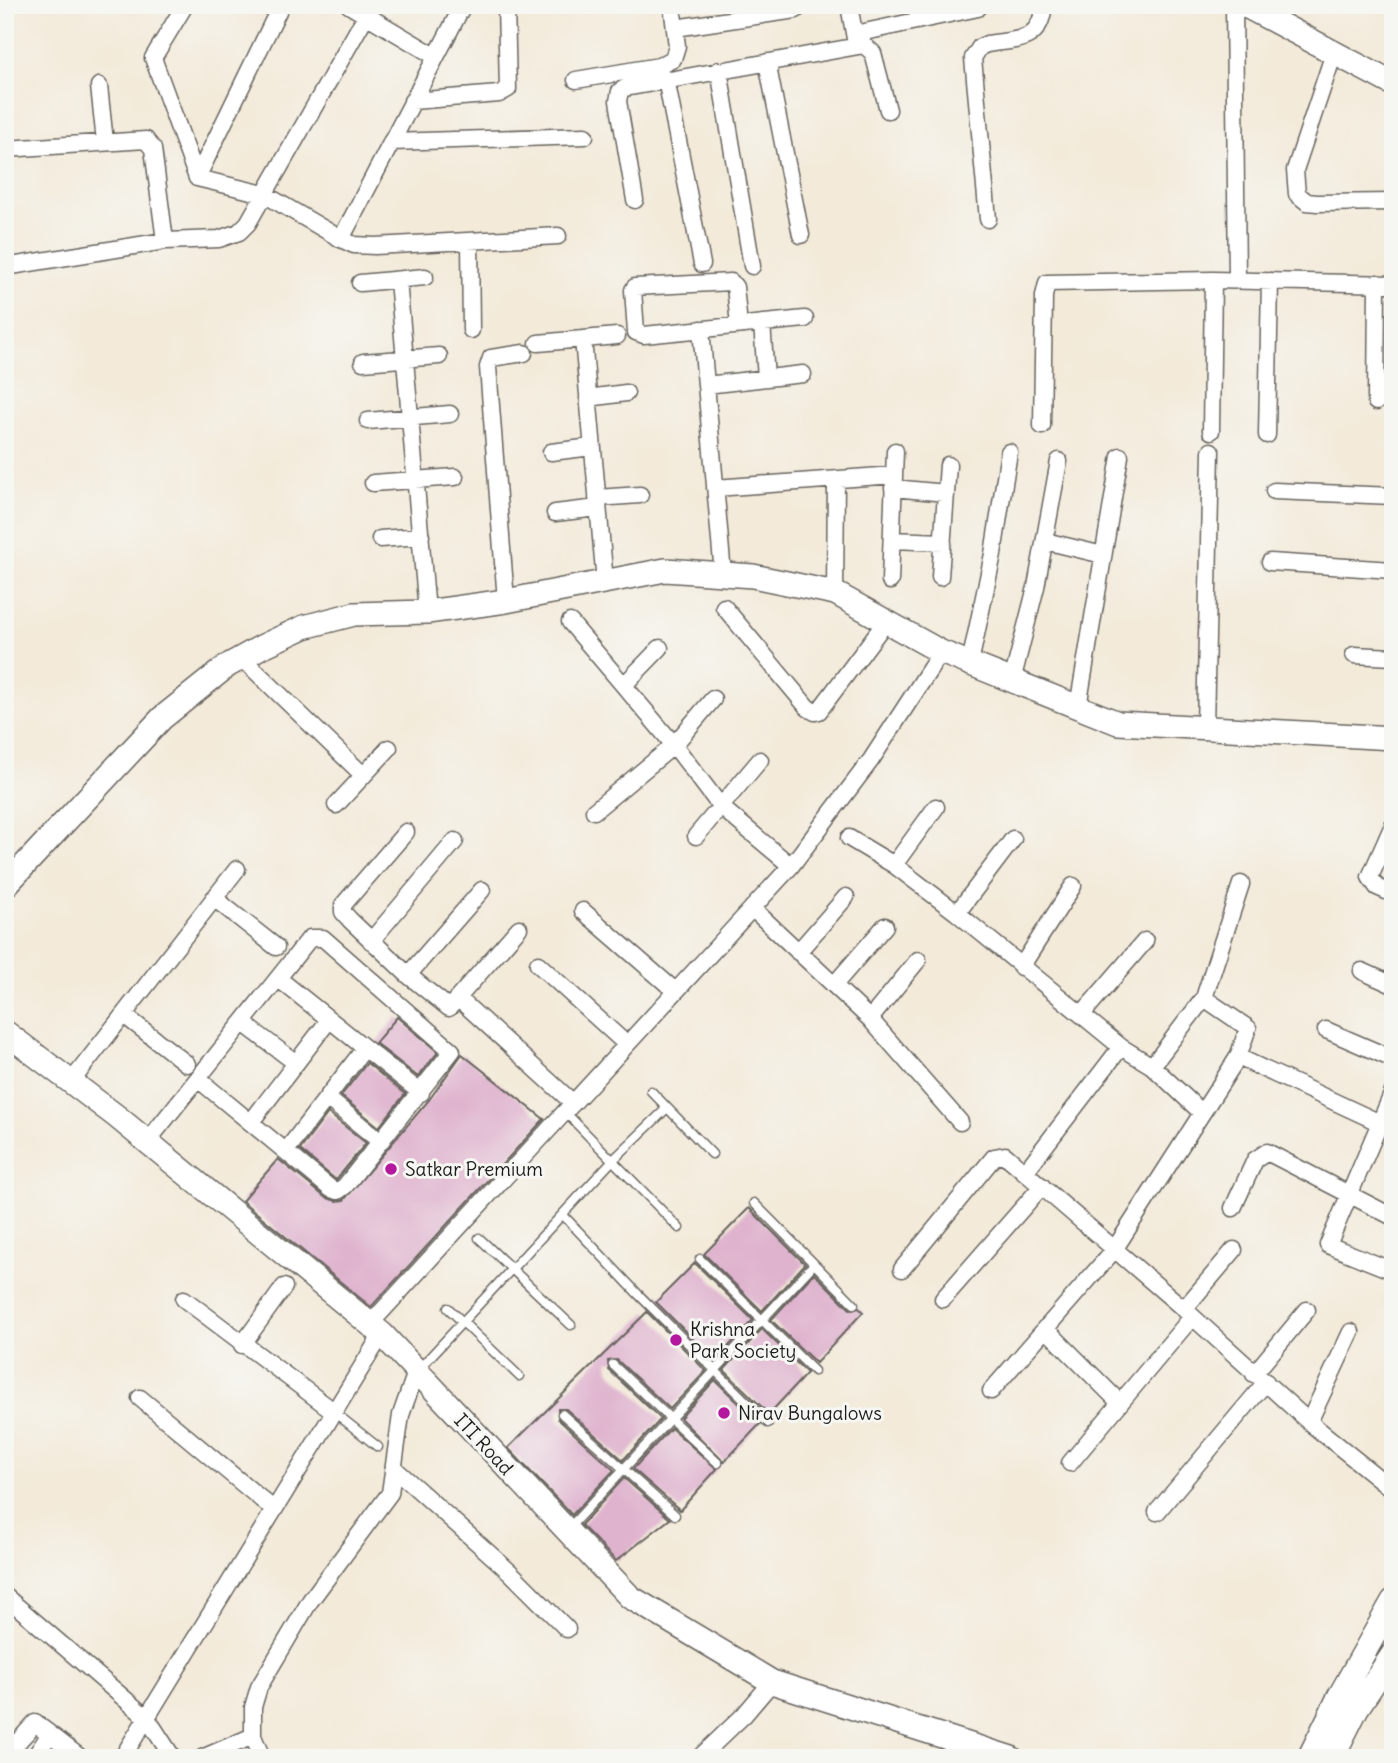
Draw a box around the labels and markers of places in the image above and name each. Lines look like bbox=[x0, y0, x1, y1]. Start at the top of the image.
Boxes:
place label: Satkar Premium bbox=[405, 1157, 543, 1181]
marker: Satkar Premium bbox=[383, 1161, 399, 1177]
place label: Krishna Park Society bbox=[690, 1317, 796, 1363]
marker: Krishna Park Society bbox=[668, 1332, 684, 1348]
place label: Nirav Bungalows bbox=[738, 1401, 882, 1425]
marker: Nirav Bungalows bbox=[716, 1405, 732, 1421]

